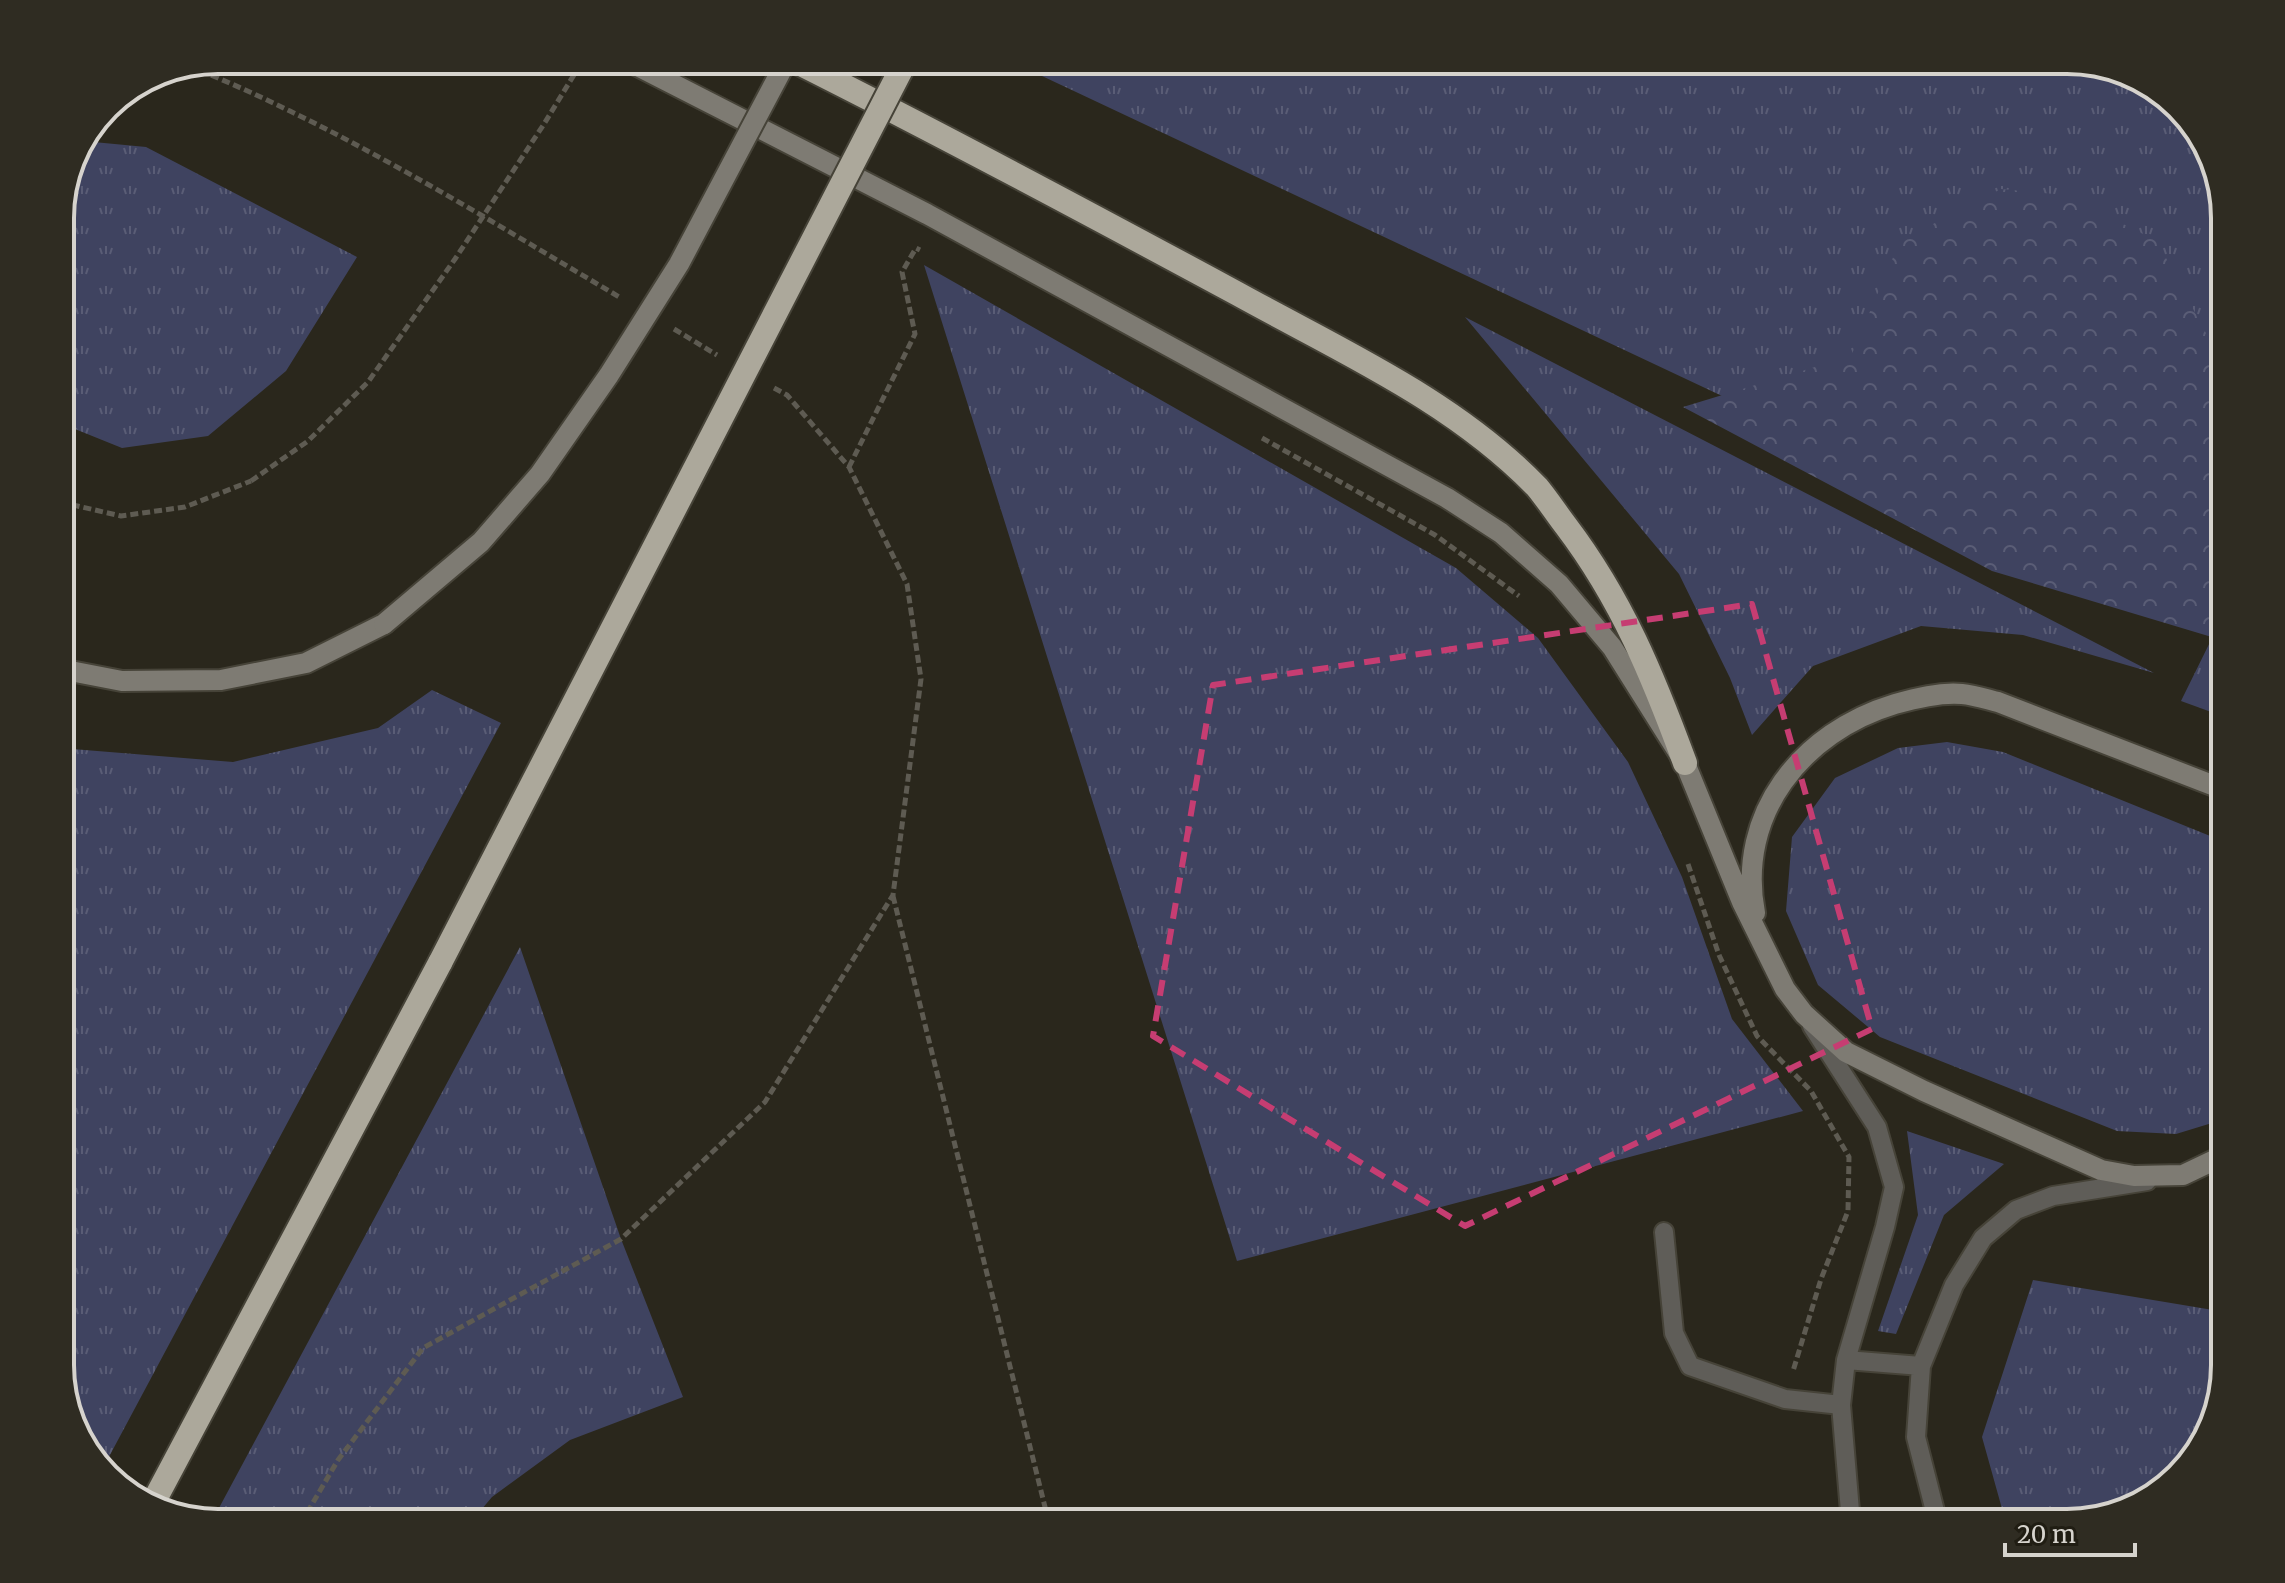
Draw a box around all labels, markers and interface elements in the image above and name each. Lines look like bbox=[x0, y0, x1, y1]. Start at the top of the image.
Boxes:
scale bar bbox=[2005, 1507, 2135, 1557]
text: 20 m bbox=[2017, 1519, 2076, 1550]

